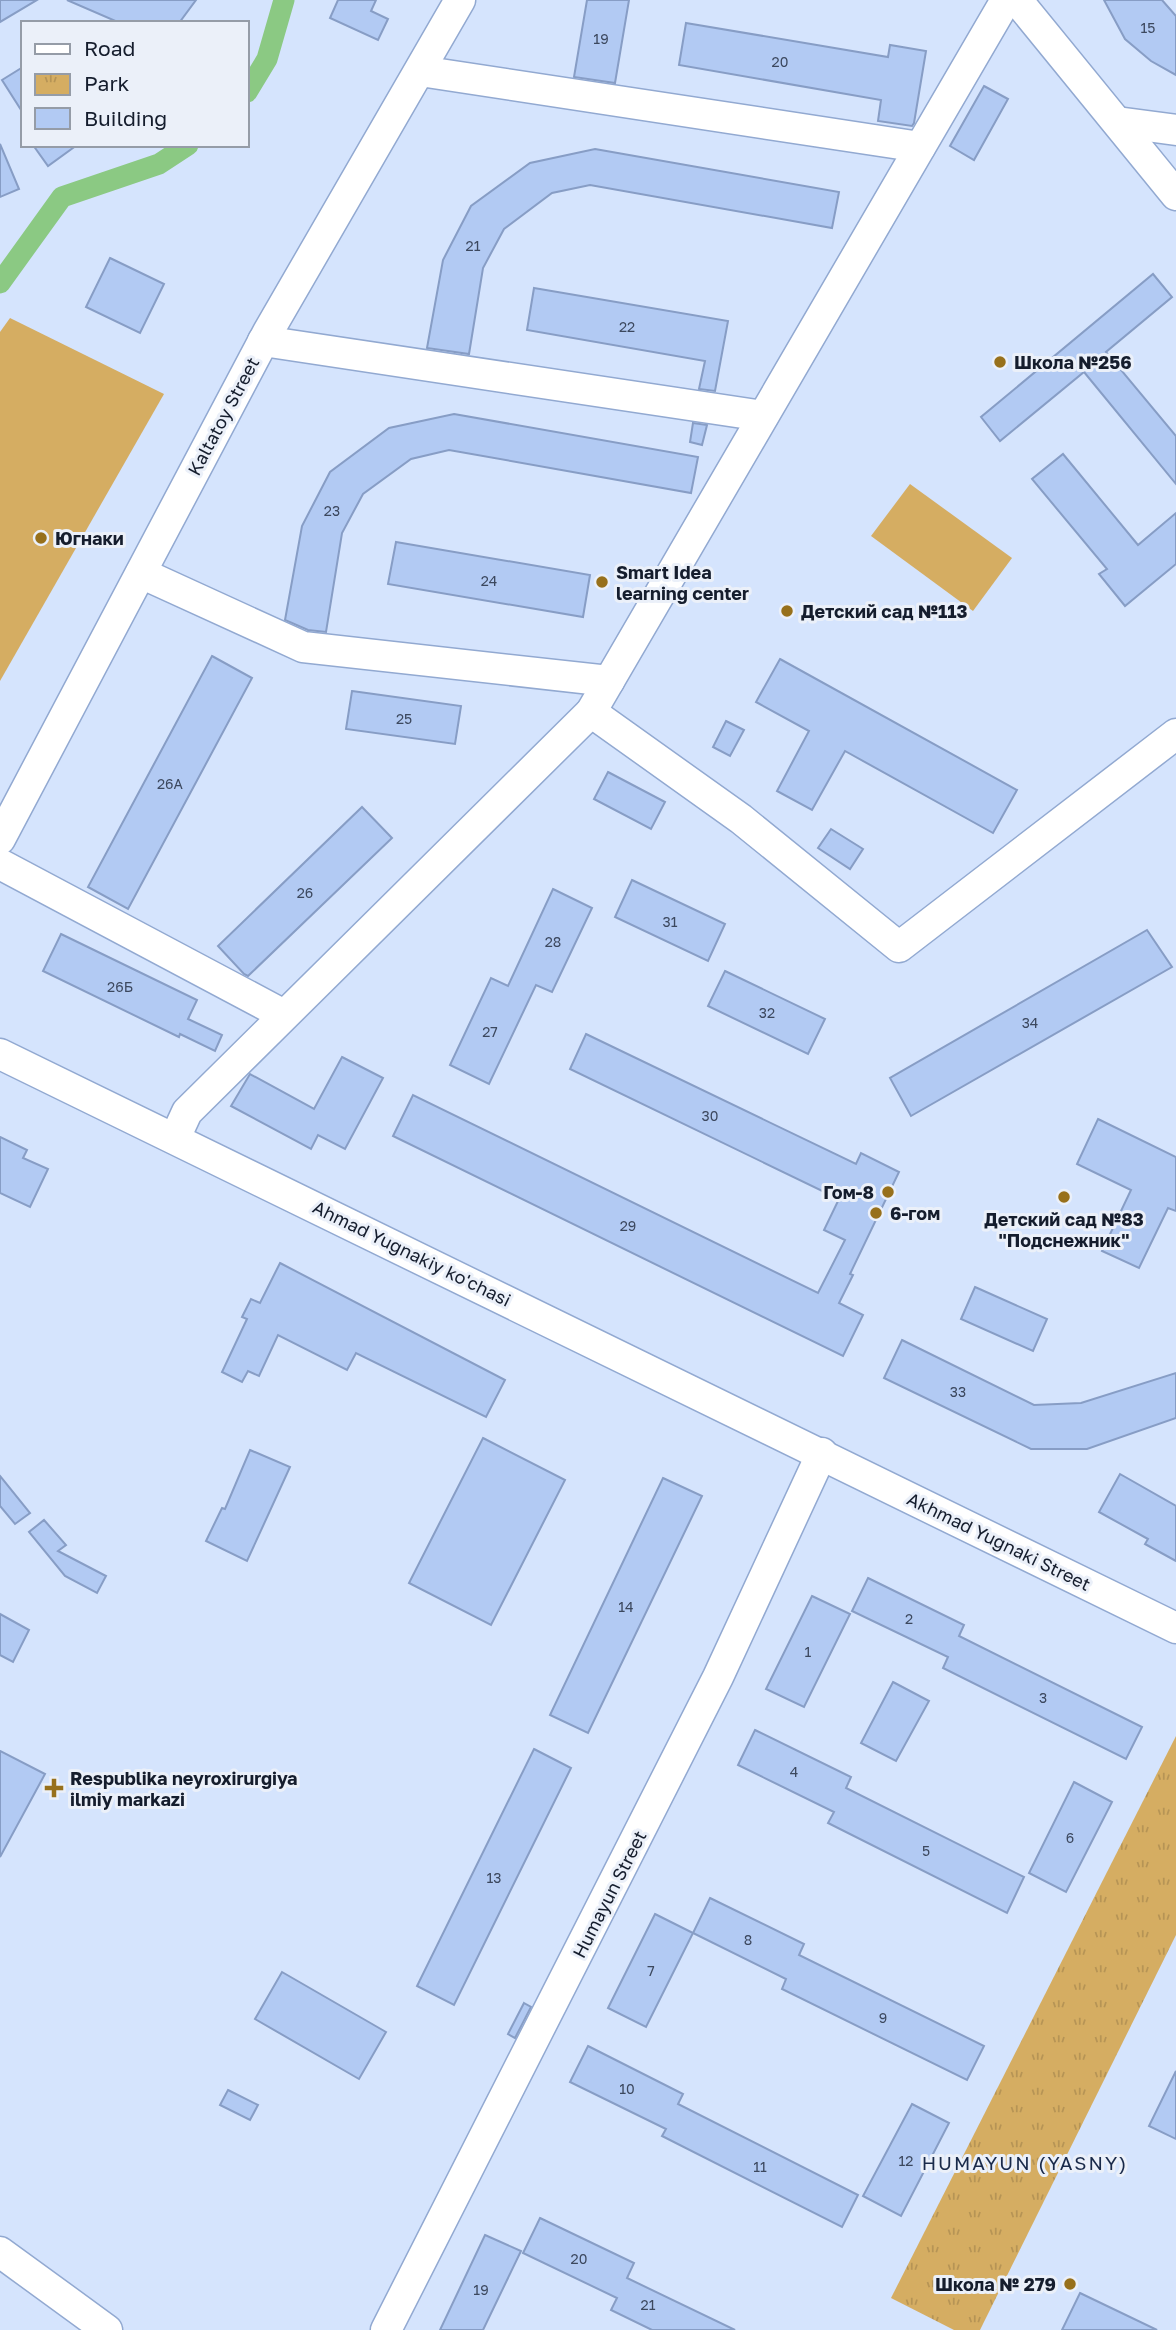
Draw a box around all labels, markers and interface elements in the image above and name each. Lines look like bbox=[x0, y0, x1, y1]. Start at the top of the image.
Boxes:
house number: 15 bbox=[1141, 19, 1155, 36]
legend bbox=[21, 21, 248, 147]
house number: 19 bbox=[593, 30, 609, 47]
text: Road bbox=[84, 35, 135, 61]
house number: 20 bbox=[772, 53, 788, 70]
text: Park bbox=[84, 70, 130, 96]
text: Building bbox=[84, 105, 167, 131]
house number: 21 bbox=[466, 237, 481, 254]
house number: 22 bbox=[619, 318, 635, 335]
place label: Школа №256 bbox=[1014, 351, 1132, 373]
street label: Kaltatoy Street bbox=[183, 353, 263, 479]
marker: Школа №256 bbox=[992, 354, 1008, 370]
house number: 23 bbox=[324, 502, 340, 519]
place label: Югнаки bbox=[55, 527, 124, 549]
marker: Югнаки bbox=[33, 530, 49, 546]
place label: Smart Idea learning center bbox=[616, 561, 749, 604]
house number: 24 bbox=[481, 572, 497, 589]
marker: Smart Idea learning center bbox=[594, 574, 610, 590]
place label: Детский сад №113 bbox=[801, 600, 967, 622]
marker: Детский сад №113 bbox=[779, 603, 795, 619]
house number: 25 bbox=[396, 710, 412, 727]
house number: 26A bbox=[157, 775, 184, 792]
house number: 26 bbox=[297, 884, 313, 901]
house number: 31 bbox=[663, 913, 678, 930]
house number: 28 bbox=[545, 933, 561, 950]
house number: 26Б bbox=[107, 978, 133, 995]
house number: 32 bbox=[759, 1004, 775, 1021]
house number: 34 bbox=[1022, 1014, 1038, 1031]
house number: 27 bbox=[482, 1023, 498, 1040]
house number: 30 bbox=[702, 1107, 718, 1124]
place label: Гом-8 bbox=[823, 1181, 874, 1203]
marker: Гом-8 bbox=[880, 1184, 896, 1200]
marker: Детский сад №83 "Подснежник" bbox=[1056, 1189, 1072, 1205]
street label: Ahmad Yugnakiy ko'chasi bbox=[309, 1195, 515, 1311]
place label: 6-гом bbox=[890, 1202, 940, 1224]
marker: 6-гом bbox=[868, 1205, 884, 1221]
place label: Детский сад №83 "Подснежник" bbox=[984, 1208, 1144, 1251]
house number: 29 bbox=[620, 1217, 636, 1234]
house number: 33 bbox=[950, 1383, 966, 1400]
street label: Akhmad Yugnaki Street bbox=[904, 1487, 1094, 1595]
house number: 14 bbox=[618, 1598, 634, 1615]
house number: 2 bbox=[905, 1610, 913, 1627]
house number: 1 bbox=[805, 1643, 812, 1660]
house number: 3 bbox=[1039, 1689, 1047, 1706]
house number: 4 bbox=[790, 1763, 798, 1780]
place label: Respublika neyroxirurgiya ilmiy markazi bbox=[70, 1767, 298, 1810]
marker: Respublika neyroxirurgiya ilmiy markazi bbox=[44, 1778, 64, 1798]
street label: Humayun Street bbox=[567, 1827, 651, 1961]
house number: 6 bbox=[1066, 1829, 1074, 1846]
house number: 5 bbox=[922, 1842, 930, 1859]
house number: 13 bbox=[487, 1869, 501, 1886]
house number: 8 bbox=[744, 1931, 752, 1948]
house number: 7 bbox=[647, 1962, 655, 1979]
house number: 9 bbox=[879, 2009, 887, 2026]
house number: 10 bbox=[619, 2080, 635, 2097]
district label: HUMAYUN (YASNY) bbox=[922, 2151, 1128, 2174]
house number: 12 bbox=[899, 2152, 913, 2169]
house number: 11 bbox=[753, 2158, 767, 2175]
house number: 20 bbox=[571, 2250, 587, 2267]
place label: Школа № 279 bbox=[935, 2273, 1056, 2295]
marker: Школа № 279 bbox=[1062, 2276, 1078, 2292]
house number: 19 bbox=[473, 2281, 489, 2298]
house number: 21 bbox=[641, 2296, 656, 2313]

